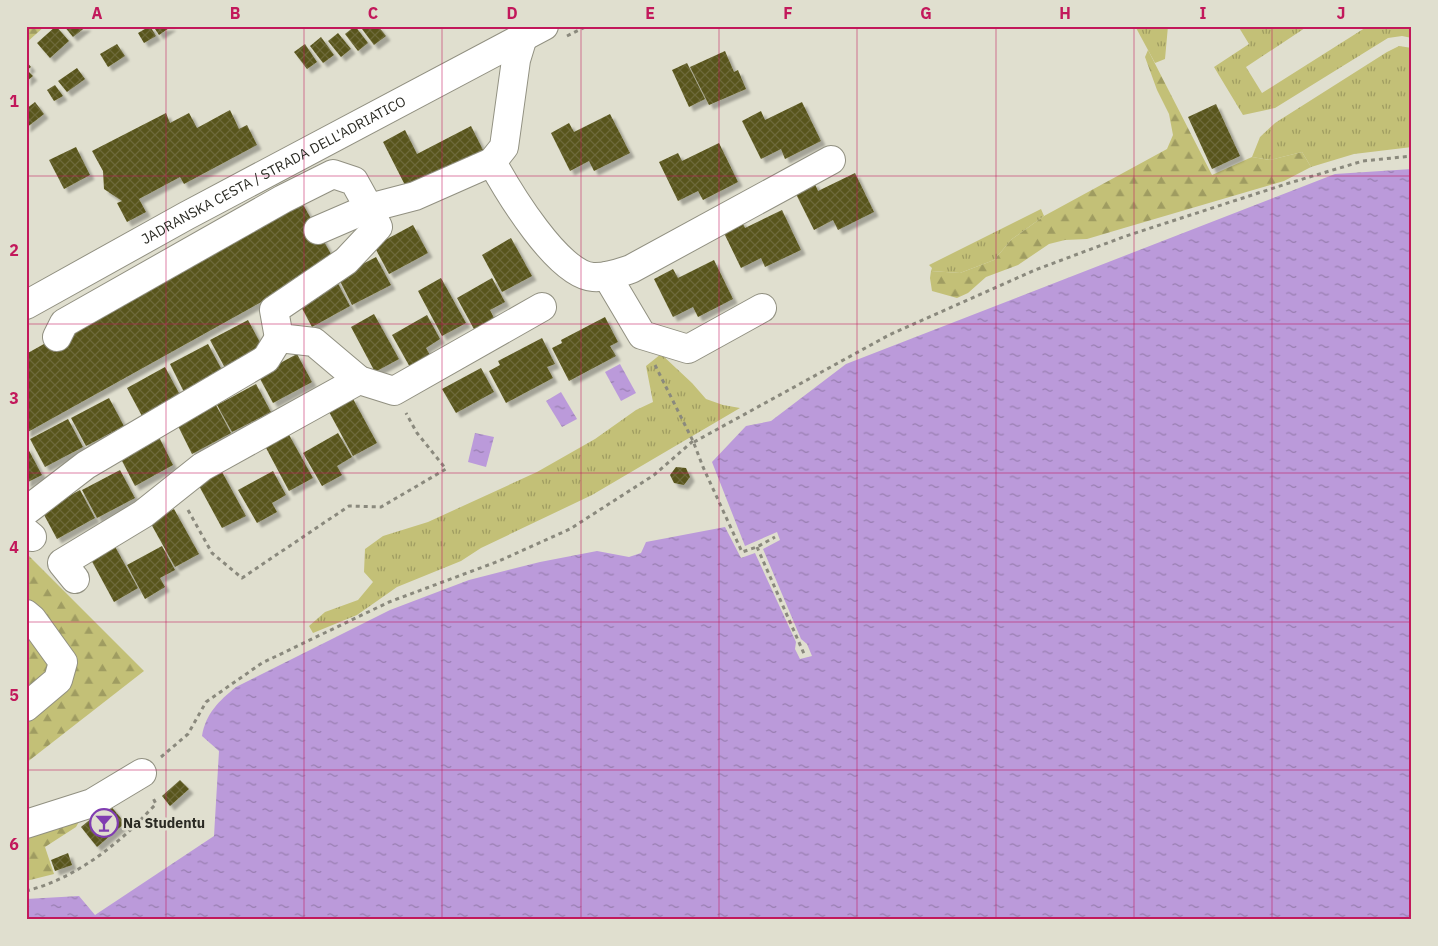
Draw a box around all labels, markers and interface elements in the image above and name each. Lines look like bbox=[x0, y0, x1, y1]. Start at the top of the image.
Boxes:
text: A bbox=[92, 3, 103, 23]
text: B bbox=[230, 3, 241, 23]
text: C bbox=[368, 3, 378, 23]
text: D bbox=[506, 3, 518, 23]
text: E bbox=[645, 3, 655, 23]
text: F bbox=[783, 3, 793, 23]
text: G bbox=[920, 3, 932, 23]
text: H bbox=[1059, 3, 1071, 23]
text: I bbox=[1200, 3, 1207, 23]
text: J bbox=[1337, 3, 1345, 23]
text: 1 bbox=[9, 91, 19, 111]
street label: JADRANSKA CESTA / STRADA DELL'ADRIATICO bbox=[138, 92, 409, 248]
text: 2 bbox=[9, 240, 19, 260]
text: 3 bbox=[9, 388, 19, 408]
text: 4 bbox=[9, 537, 19, 557]
text: 5 bbox=[9, 685, 19, 705]
bar icon: Na Studentu bbox=[89, 808, 119, 838]
place label: Na Studentu bbox=[123, 814, 205, 832]
text: 6 bbox=[9, 834, 19, 854]

